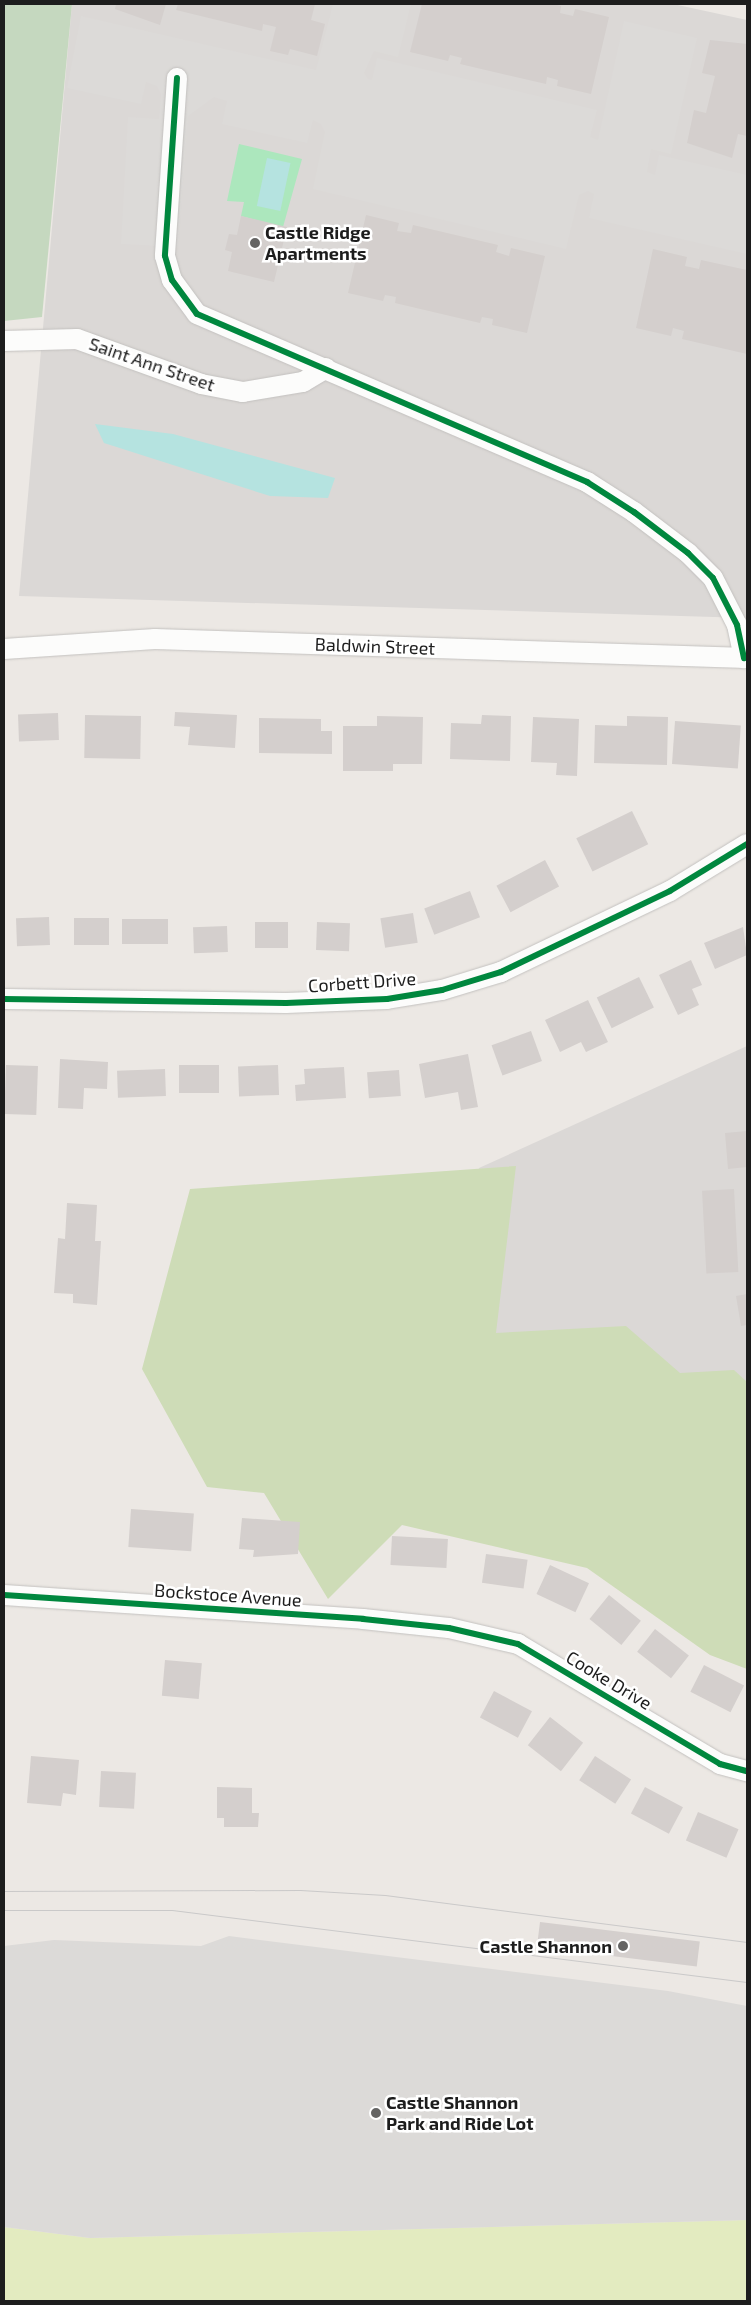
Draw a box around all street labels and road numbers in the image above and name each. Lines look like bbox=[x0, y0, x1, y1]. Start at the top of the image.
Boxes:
street label: Saint Ann Street bbox=[86, 332, 218, 396]
street label: Baldwin Street bbox=[314, 633, 436, 659]
street label: Corbett Drive bbox=[307, 967, 417, 997]
street label: Bockstoce Avenue bbox=[153, 1579, 303, 1611]
street label: Cooke Drive bbox=[562, 1646, 656, 1714]

